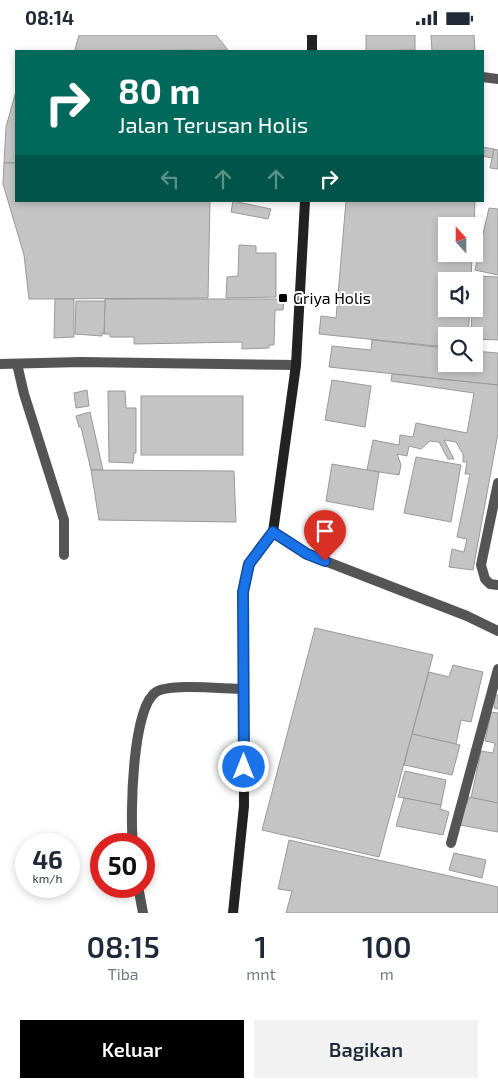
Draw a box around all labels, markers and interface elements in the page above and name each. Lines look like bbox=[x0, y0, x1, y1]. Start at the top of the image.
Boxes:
text: 08:14 bbox=[25, 6, 74, 29]
text: 80 m bbox=[118, 69, 200, 111]
icon: right bbox=[35, 70, 100, 135]
text: Jalan Terusan Holis bbox=[118, 111, 308, 137]
icon: left bbox=[156, 165, 184, 193]
icon: ahead bbox=[209, 165, 237, 193]
icon: ahead bbox=[262, 165, 290, 193]
icon: right bbox=[315, 165, 343, 193]
north arrow bbox=[438, 217, 482, 263]
map controls bbox=[438, 217, 483, 372]
button: sound bbox=[438, 272, 483, 317]
place label: Griya Holis bbox=[293, 288, 371, 307]
marker: Griya Holis bbox=[277, 292, 289, 304]
button: search bbox=[438, 327, 483, 372]
pin bbox=[304, 510, 346, 561]
icon: arrive bbox=[311, 517, 339, 545]
position arrow bbox=[217, 740, 269, 792]
speed limit sign: 50 bbox=[90, 833, 155, 898]
text: 46 bbox=[32, 844, 63, 874]
text: km/h bbox=[33, 871, 62, 885]
text: 08:15 bbox=[86, 928, 160, 964]
text: 1 bbox=[255, 928, 267, 964]
text: 100 bbox=[362, 928, 412, 964]
text: Tiba bbox=[107, 964, 139, 983]
text: mnt bbox=[246, 964, 276, 983]
text: m bbox=[380, 964, 394, 983]
button: Keluar bbox=[20, 1020, 244, 1078]
button: Bagikan bbox=[254, 1020, 478, 1078]

